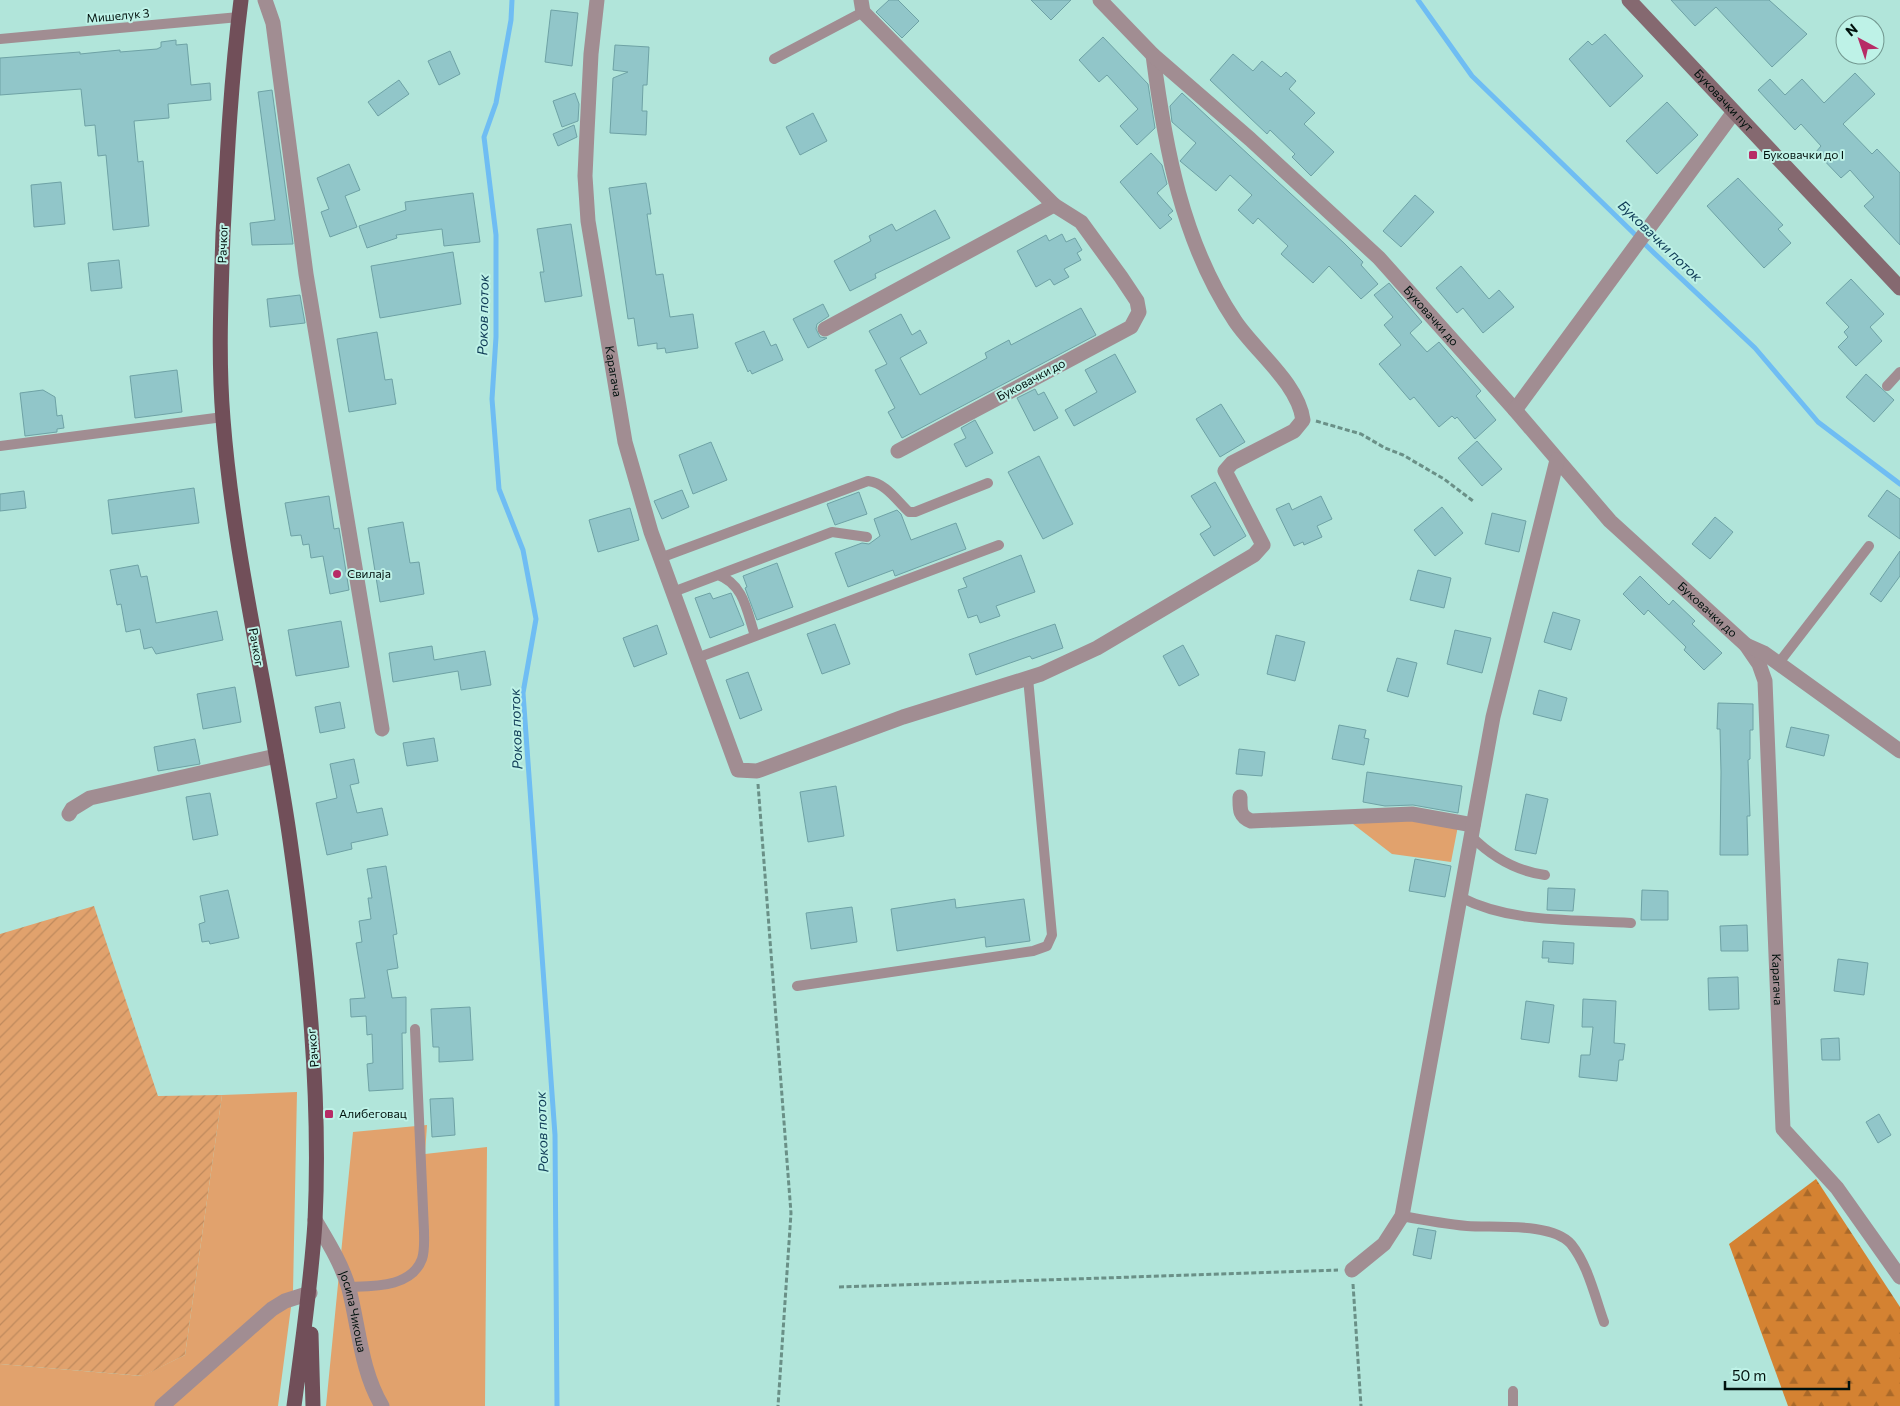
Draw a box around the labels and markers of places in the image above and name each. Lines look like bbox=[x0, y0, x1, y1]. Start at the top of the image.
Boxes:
place label: Буковачки до I bbox=[1763, 147, 1844, 161]
marker: Буковачки до I bbox=[1747, 149, 1759, 161]
place label: Свилаја bbox=[347, 566, 391, 580]
marker: Свилаја bbox=[331, 568, 343, 580]
place label: Алибеговац bbox=[339, 1106, 407, 1120]
marker: Алибеговац bbox=[323, 1108, 335, 1120]

